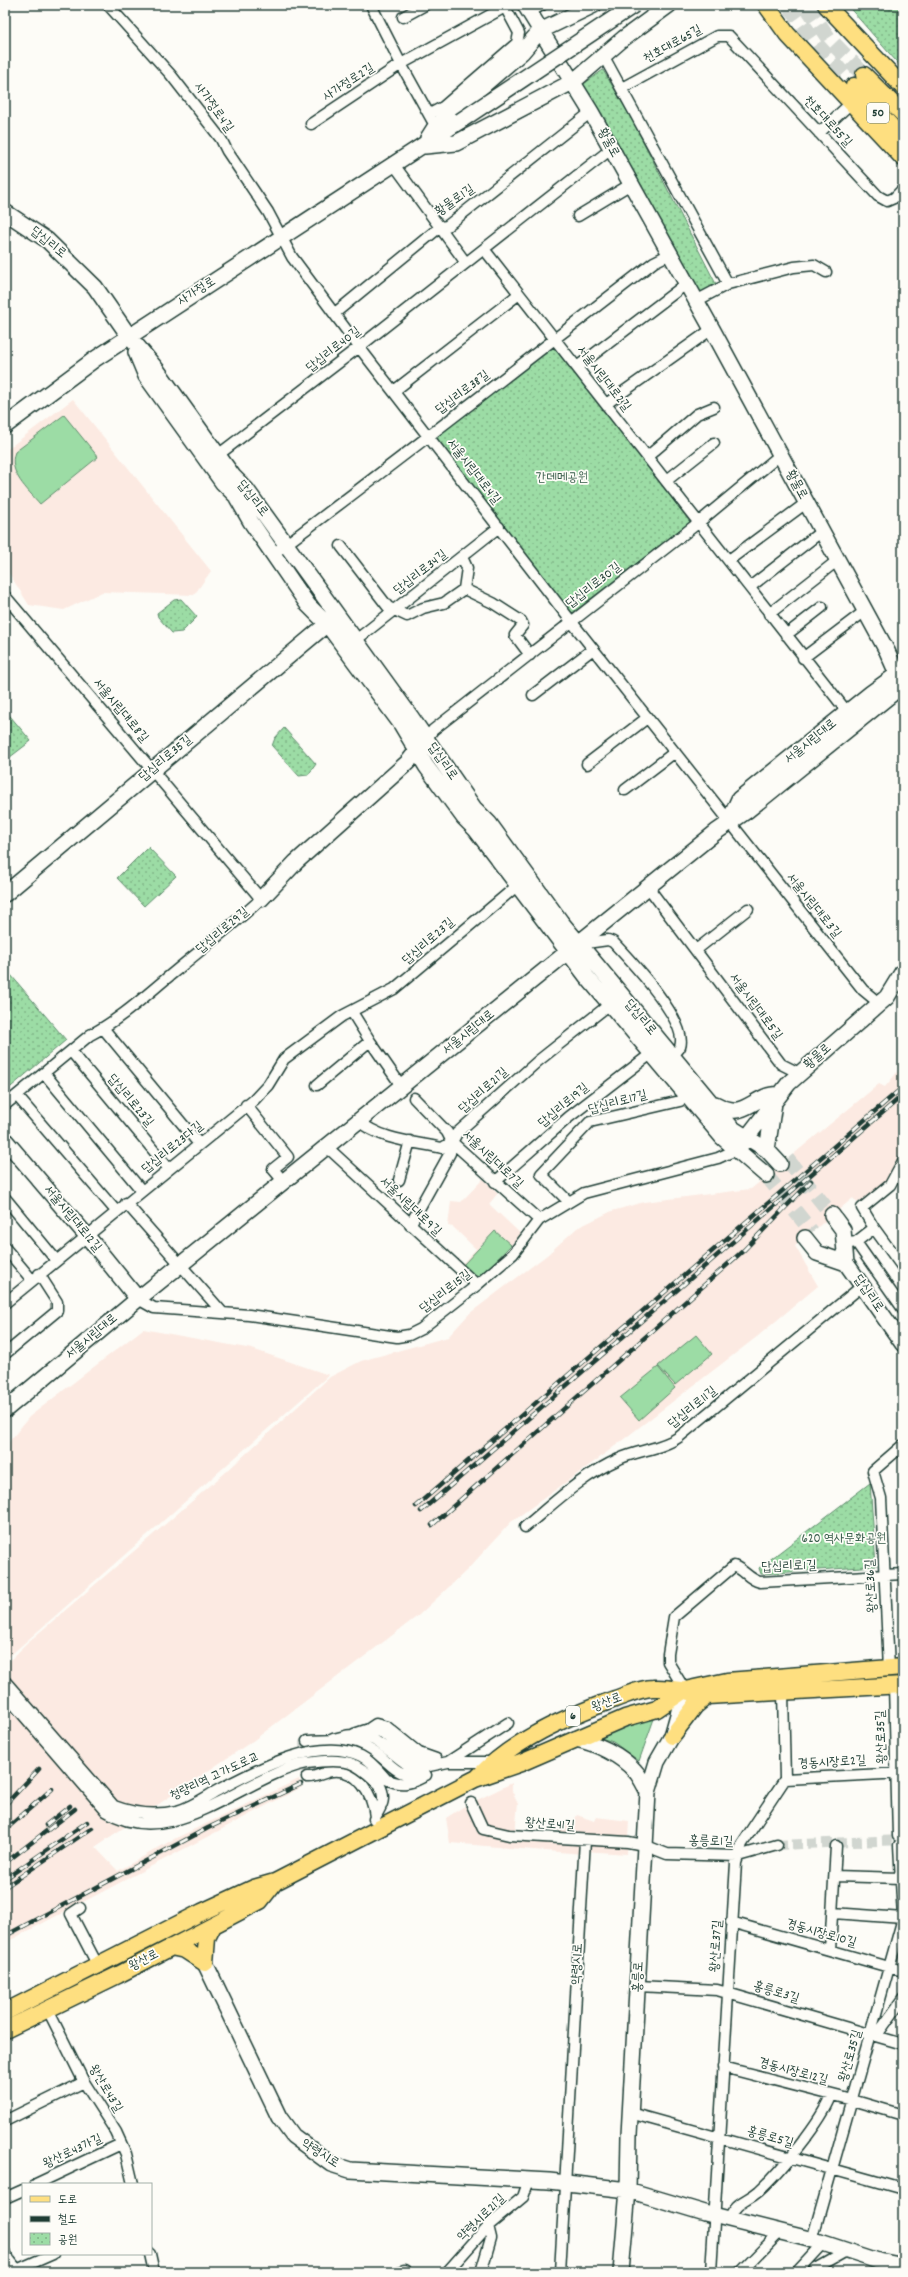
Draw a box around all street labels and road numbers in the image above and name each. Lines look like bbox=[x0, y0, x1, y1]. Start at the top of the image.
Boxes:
street label: 천호대로65길 bbox=[640, 21, 706, 69]
street label: 사가정로2길 bbox=[319, 59, 378, 107]
street label: 사가정로4길 bbox=[188, 78, 238, 137]
street label: 천호대로55길 bbox=[798, 92, 856, 152]
road number: 50 bbox=[867, 103, 889, 123]
street label: 황물로 bbox=[592, 125, 624, 161]
street label: 황물로1길 bbox=[431, 180, 479, 222]
street label: 답십리로 bbox=[26, 222, 70, 264]
street label: 사가정로 bbox=[173, 273, 220, 312]
street label: 답십리로40길 bbox=[303, 323, 365, 377]
street label: 서울시립대로2길 bbox=[571, 342, 635, 416]
street label: 답십리로38길 bbox=[432, 366, 494, 420]
street label: 서울시립대로4길 bbox=[441, 435, 505, 509]
street label: 황물로 bbox=[780, 467, 812, 503]
street label: 답십리로 bbox=[232, 477, 272, 521]
street label: 답십리로34길 bbox=[390, 546, 452, 600]
street label: 답십리로30길 bbox=[562, 558, 626, 614]
street label: 서울시립대로8길 bbox=[88, 675, 152, 747]
street label: 서울시립대로 bbox=[781, 715, 841, 769]
street label: 답십리로35길 bbox=[135, 731, 197, 787]
street label: 답십리로 bbox=[422, 739, 462, 785]
street label: 서울시립대로3길 bbox=[781, 869, 845, 943]
street label: 답십리로29길 bbox=[192, 903, 254, 959]
street label: 답십리로23길 bbox=[399, 914, 459, 970]
street label: 서울시립대로5길 bbox=[724, 970, 786, 1044]
street label: 답십리로 bbox=[619, 996, 661, 1040]
street label: 서울시립대로 bbox=[439, 1006, 499, 1060]
street label: 황물로 bbox=[800, 1040, 836, 1074]
street label: 답십리로21길 bbox=[455, 1064, 513, 1118]
street label: 답십리로23길 bbox=[102, 1070, 158, 1132]
street label: 답십리로19길 bbox=[534, 1079, 594, 1133]
street label: 답십리로17길 bbox=[586, 1086, 650, 1120]
street label: 답십리로23다길 bbox=[138, 1117, 208, 1179]
street label: 서울시립대로7길 bbox=[457, 1126, 527, 1194]
street label: 서울시립대로9길 bbox=[375, 1173, 445, 1241]
street label: 서울시립대로12길 bbox=[38, 1182, 106, 1256]
street label: 답십리로15길 bbox=[416, 1266, 476, 1318]
street label: 답십리로 bbox=[848, 1271, 888, 1317]
street label: 서울시립대로 bbox=[62, 1310, 122, 1364]
street label: 답십리로11길 bbox=[664, 1382, 722, 1434]
street label: 답십리로1길 bbox=[761, 1557, 817, 1577]
street label: 왕산로36길 bbox=[861, 1559, 883, 1613]
street label: 왕산로 bbox=[589, 1689, 625, 1717]
road number: 6 bbox=[566, 1706, 580, 1726]
street label: 왕산로35길 bbox=[872, 1710, 892, 1764]
street label: 청량리역 고가도로교 bbox=[167, 1748, 263, 1806]
street label: 경동시장로2길 bbox=[797, 1752, 867, 1774]
street label: 왕산로41길 bbox=[524, 1814, 576, 1836]
street label: 홍릉로1길 bbox=[688, 1832, 734, 1852]
street label: 경동시장로10길 bbox=[783, 1915, 859, 1953]
street label: 왕산로37길 bbox=[706, 1919, 728, 1973]
street label: 약령시로 bbox=[567, 1943, 589, 1985]
street label: 왕산로 bbox=[126, 1945, 162, 1977]
street label: 홍릉로 bbox=[629, 1961, 649, 1993]
street label: 홍릉로3길 bbox=[750, 1977, 802, 2009]
street label: 왕산로35길 bbox=[834, 2028, 868, 2084]
street label: 경동시장로12길 bbox=[756, 2054, 830, 2090]
street label: 왕산로43길 bbox=[83, 2061, 127, 2117]
street label: 홍릉로5길 bbox=[744, 2122, 796, 2154]
street label: 왕산로43가길 bbox=[40, 2130, 106, 2174]
street label: 약령시로 bbox=[297, 2135, 343, 2173]
street label: 약령시로21길 bbox=[454, 2190, 510, 2246]

